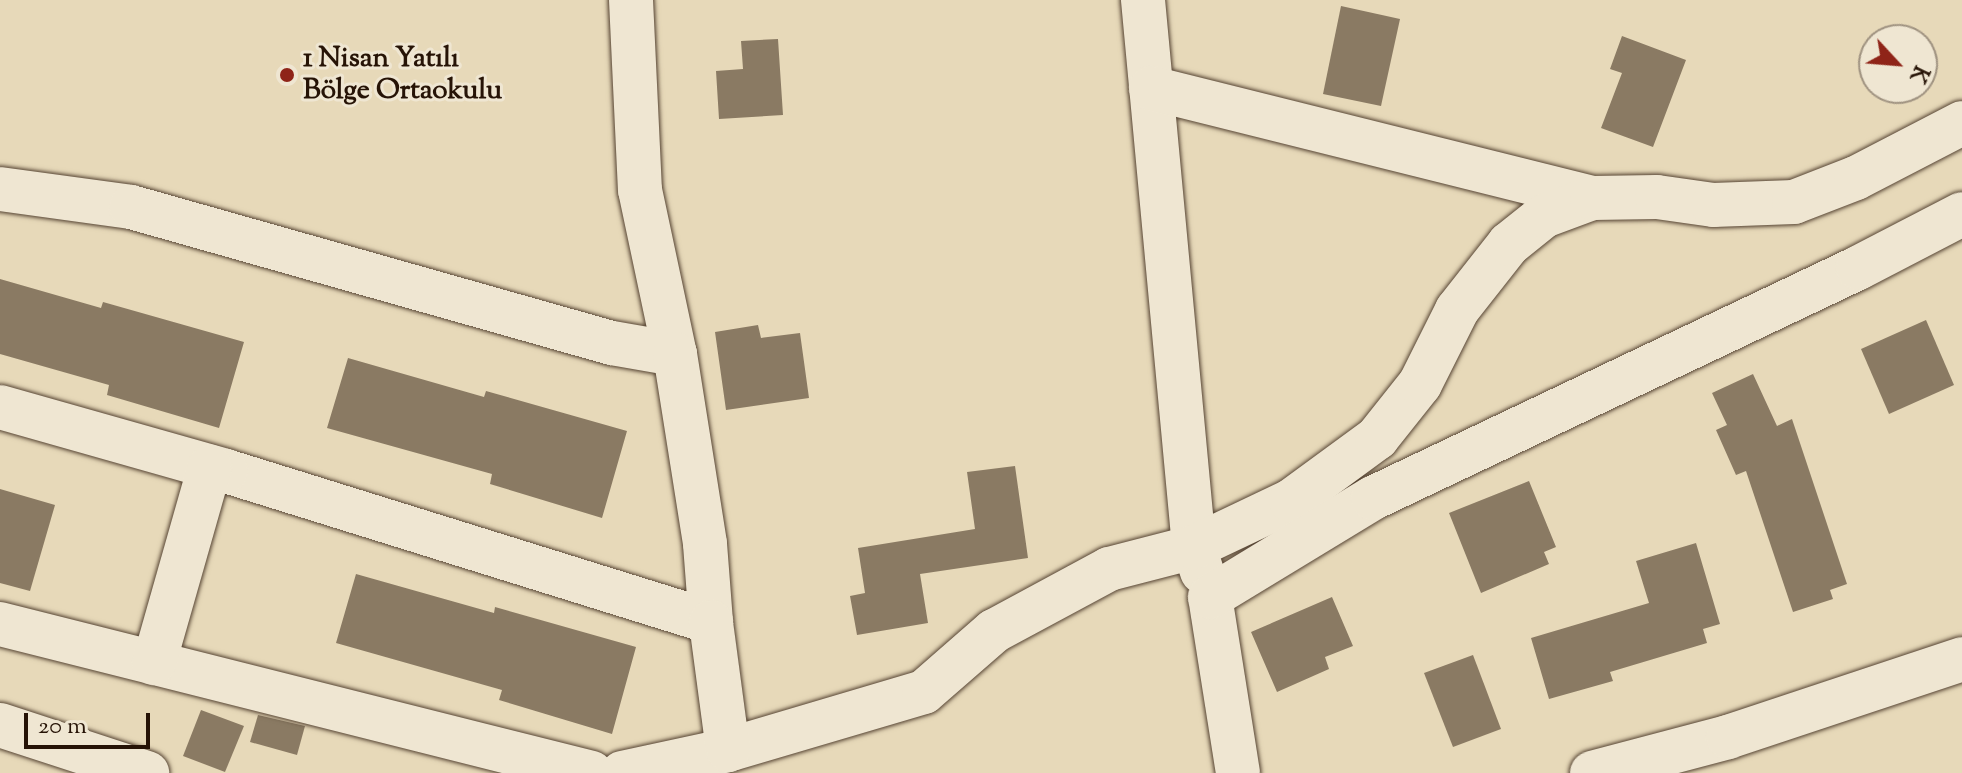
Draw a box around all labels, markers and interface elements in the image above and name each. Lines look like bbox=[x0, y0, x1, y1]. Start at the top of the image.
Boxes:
north arrow bbox=[1858, 24, 1938, 104]
place label: 1 Nisan Yatılı Bölge Ortaokulu bbox=[303, 42, 502, 108]
text: K bbox=[1900, 59, 1936, 88]
marker: 1 Nisan Yatılı Bölge Ortaokulu bbox=[278, 66, 296, 84]
scale bar bbox=[28, 697, 154, 747]
text: 20 m bbox=[38, 710, 87, 744]

